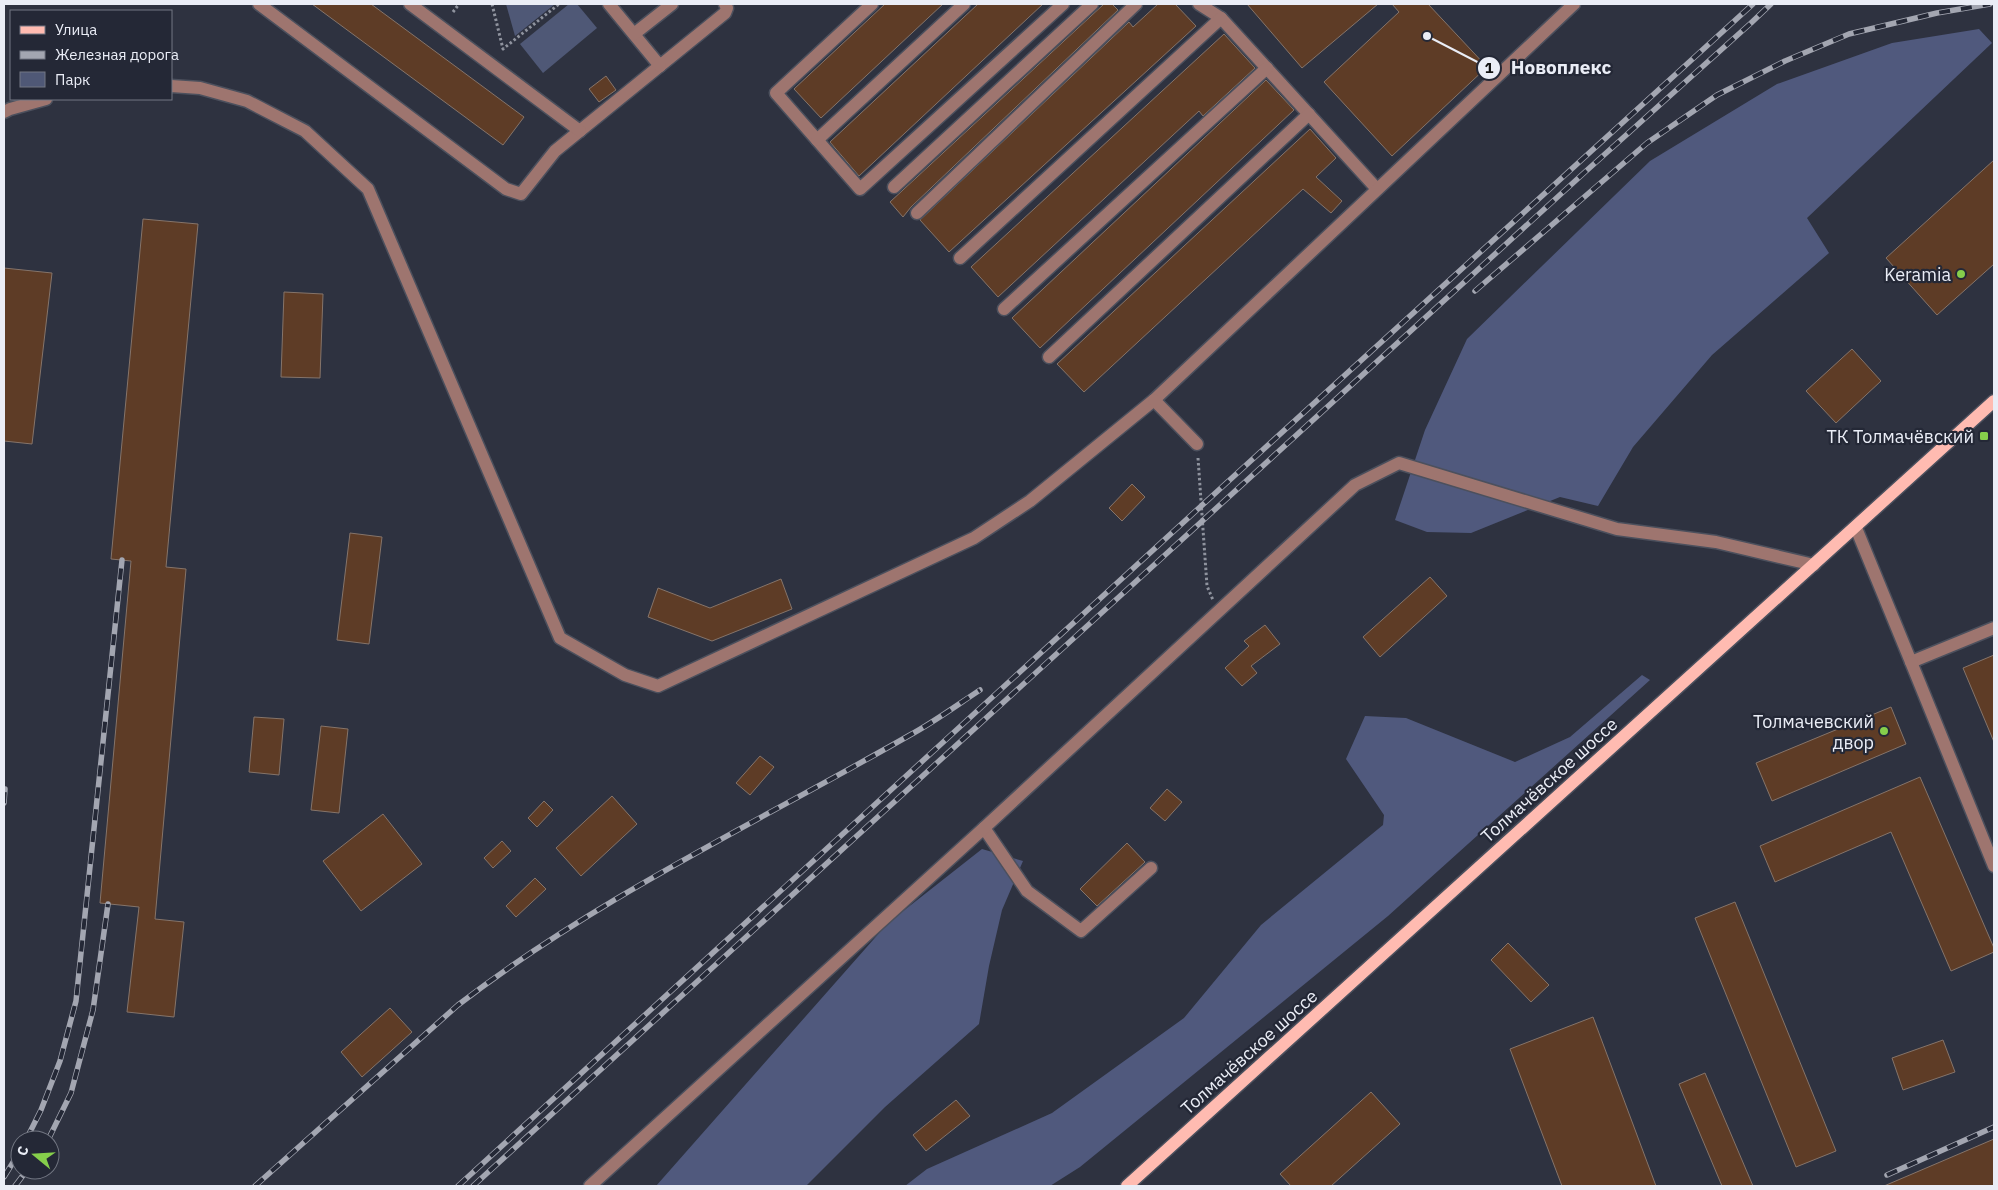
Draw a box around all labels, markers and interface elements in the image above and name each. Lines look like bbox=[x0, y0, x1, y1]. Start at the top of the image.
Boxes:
legend bbox=[10, 10, 172, 100]
text: Улица bbox=[55, 20, 97, 39]
text: Железная дорога bbox=[55, 45, 179, 64]
callout: Новоплекс bbox=[1476, 51, 1622, 85]
text: Новоплекс bbox=[1511, 55, 1611, 79]
text: 1 bbox=[1484, 58, 1494, 77]
text: Парк bbox=[55, 70, 90, 89]
place label: Keramia bbox=[1884, 263, 1951, 286]
marker: Keramia bbox=[1955, 268, 1967, 280]
place label: ТК Толмачёвский bbox=[1827, 425, 1974, 448]
marker: ТК Толмачёвский bbox=[1978, 430, 1990, 442]
place label: Толмачевский двор bbox=[1753, 710, 1874, 754]
street label: Толмачёвское шоссе bbox=[1476, 713, 1622, 847]
marker: Толмачевский двор bbox=[1878, 725, 1890, 737]
street label: Толмачёвское шоссе bbox=[1176, 985, 1322, 1119]
north arrow bbox=[10, 1130, 60, 1180]
text: С bbox=[13, 1144, 33, 1158]

